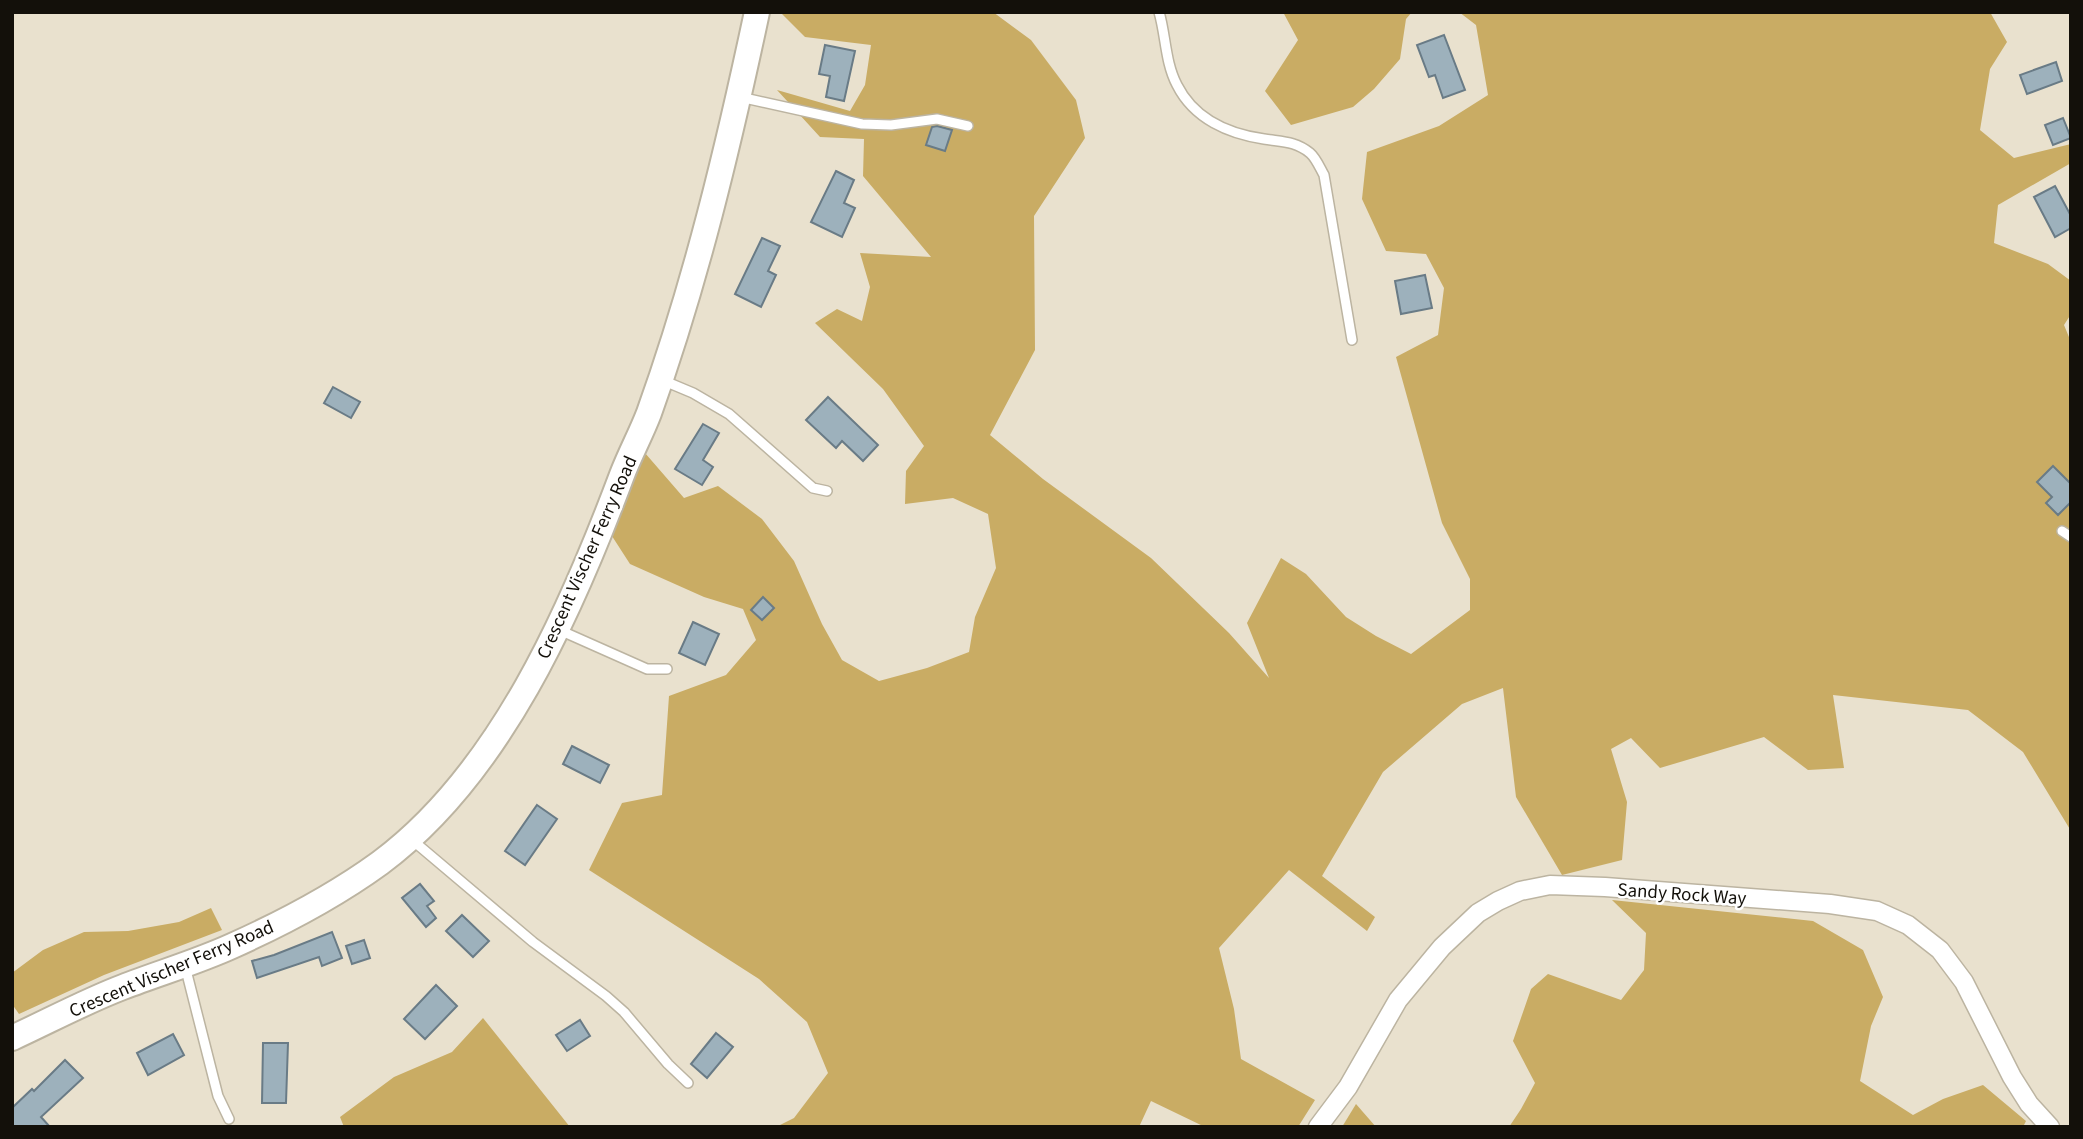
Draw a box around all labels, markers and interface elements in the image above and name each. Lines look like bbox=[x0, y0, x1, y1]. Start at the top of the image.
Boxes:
street label: Crescent Vischer Ferry Road bbox=[530, 452, 644, 664]
street label: Sandy Rock Way bbox=[1617, 877, 1747, 912]
street label: Crescent Vischer Ferry Road bbox=[65, 914, 278, 1025]

